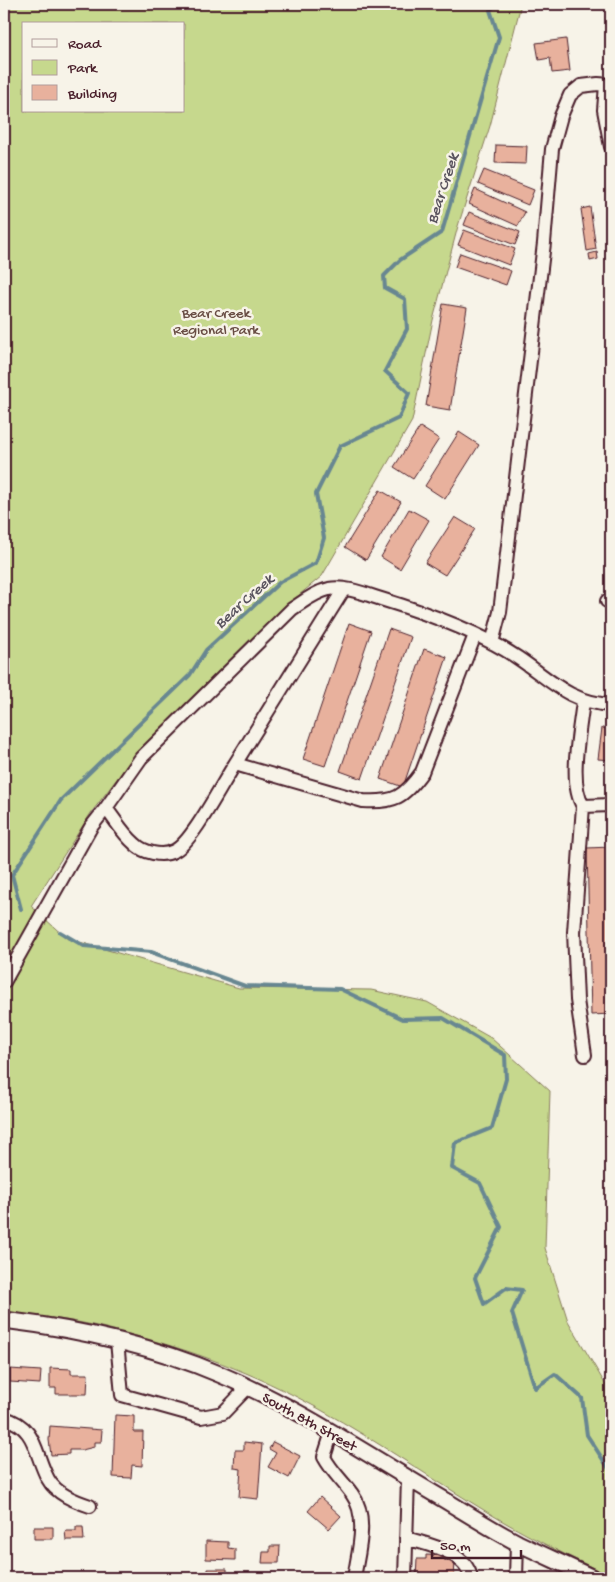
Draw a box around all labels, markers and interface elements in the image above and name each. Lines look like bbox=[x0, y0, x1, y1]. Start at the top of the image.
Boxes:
legend bbox=[22, 22, 185, 112]
text: Road bbox=[68, 36, 102, 54]
text: Park bbox=[67, 60, 98, 78]
text: Building bbox=[67, 86, 117, 104]
water label: Bear Creek bbox=[424, 150, 465, 227]
park label: Bear Creek Regional Park bbox=[173, 305, 260, 340]
water label: Bear Creek bbox=[212, 570, 280, 634]
street label: South 8th Street bbox=[259, 1389, 361, 1457]
scale bar bbox=[432, 1527, 521, 1559]
text: 50 m bbox=[440, 1538, 471, 1556]

